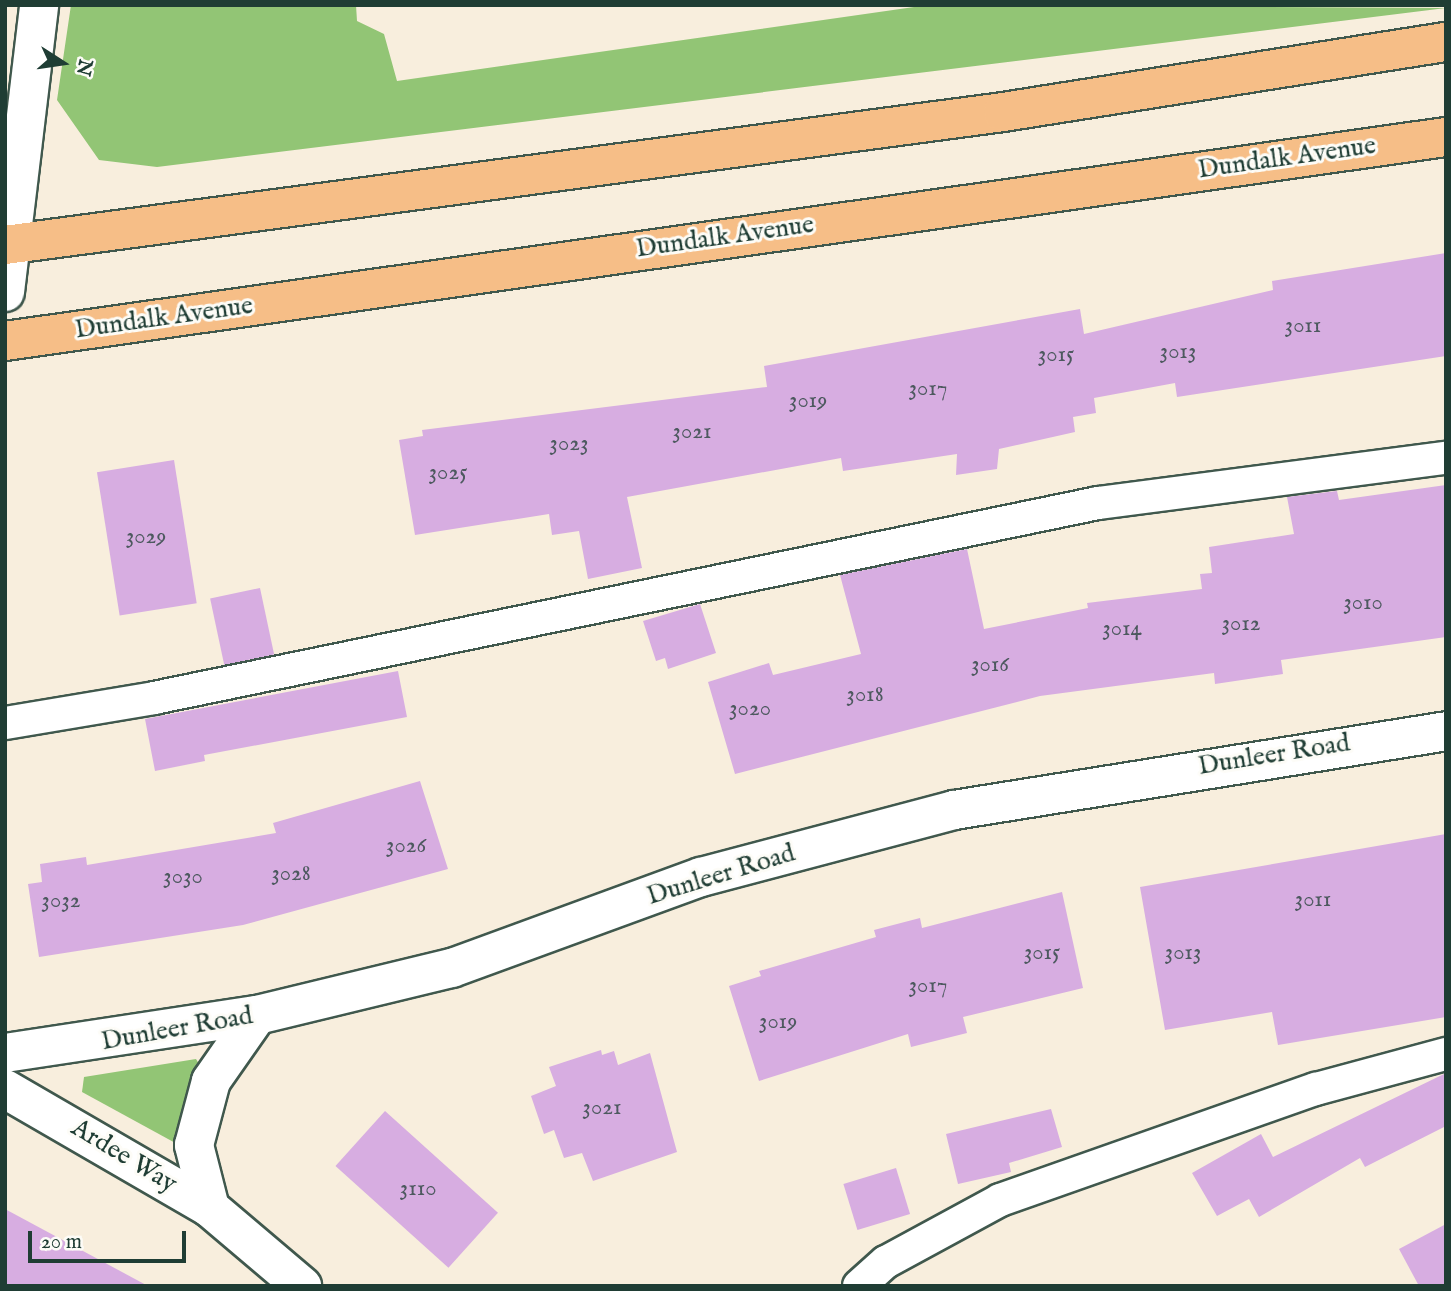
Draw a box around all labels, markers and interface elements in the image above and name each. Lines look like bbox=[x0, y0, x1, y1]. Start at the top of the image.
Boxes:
north arrow bbox=[28, 28, 98, 98]
text: N bbox=[70, 57, 97, 78]
street label: Dundalk Avenue bbox=[1196, 130, 1378, 186]
street label: Dundalk Avenue bbox=[634, 209, 816, 265]
street label: Dundalk Avenue bbox=[73, 290, 255, 346]
house number: 3011 bbox=[1285, 312, 1321, 340]
house number: 3013 bbox=[1160, 338, 1196, 366]
house number: 3015 bbox=[1038, 341, 1074, 369]
house number: 3017 bbox=[908, 375, 948, 403]
house number: 3019 bbox=[789, 387, 827, 415]
house number: 3021 bbox=[672, 418, 712, 446]
house number: 3023 bbox=[549, 430, 589, 458]
house number: 3025 bbox=[429, 459, 467, 487]
house number: 3029 bbox=[126, 523, 166, 551]
house number: 3010 bbox=[1343, 589, 1383, 617]
house number: 3012 bbox=[1221, 610, 1261, 638]
house number: 3014 bbox=[1102, 615, 1142, 643]
house number: 3016 bbox=[971, 651, 1009, 679]
house number: 3018 bbox=[846, 681, 884, 709]
house number: 3020 bbox=[729, 695, 771, 723]
street label: Dunleer Road bbox=[1196, 728, 1352, 782]
house number: 3026 bbox=[386, 832, 426, 860]
street label: Dunleer Road bbox=[643, 838, 799, 912]
house number: 3028 bbox=[271, 860, 311, 888]
house number: 3030 bbox=[163, 863, 203, 891]
house number: 3011 bbox=[1295, 886, 1331, 914]
house number: 3032 bbox=[41, 887, 81, 915]
house number: 3015 bbox=[1024, 939, 1060, 967]
house number: 3013 bbox=[1165, 939, 1201, 967]
house number: 3017 bbox=[908, 972, 948, 1000]
street label: Dunleer Road bbox=[99, 1000, 255, 1058]
house number: 3019 bbox=[759, 1008, 797, 1036]
house number: 3021 bbox=[582, 1094, 622, 1122]
street label: Ardee Way bbox=[66, 1112, 182, 1200]
house number: 3110 bbox=[400, 1175, 436, 1203]
scale bar bbox=[32, 1218, 189, 1262]
text: 20 m bbox=[41, 1229, 82, 1256]

